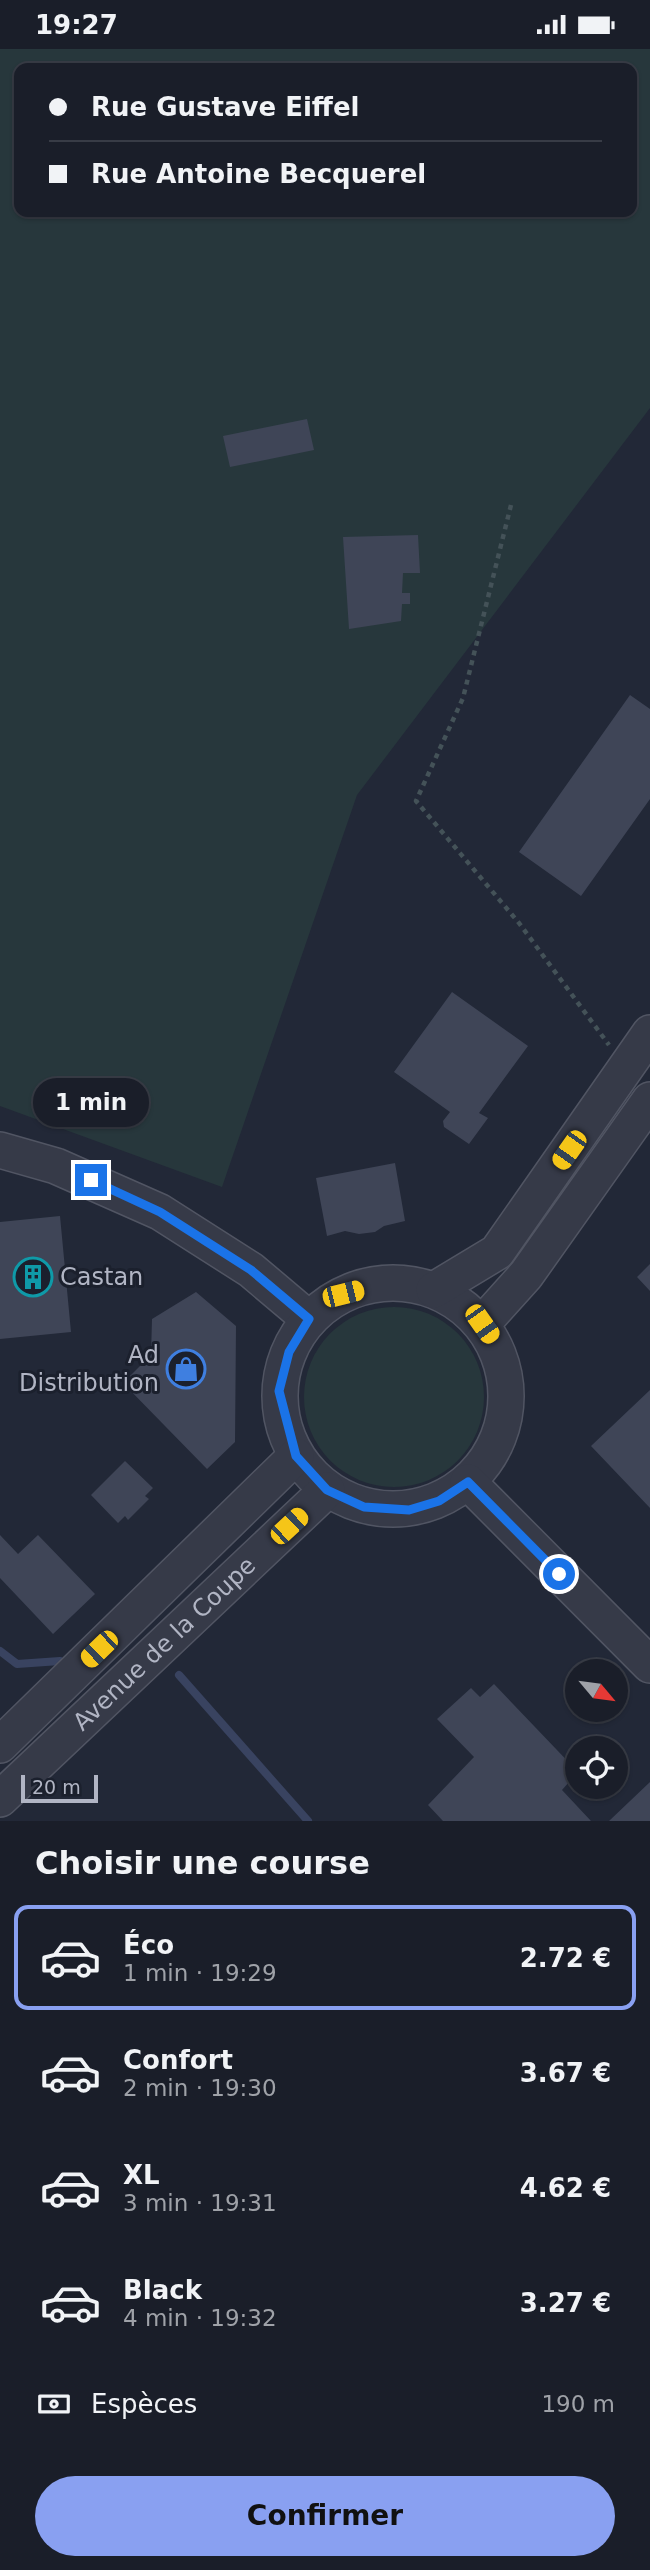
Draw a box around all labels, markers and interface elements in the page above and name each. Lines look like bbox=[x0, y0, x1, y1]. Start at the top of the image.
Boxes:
text: 19:27 bbox=[35, 10, 118, 40]
text: Rue Gustave Eiffel bbox=[91, 92, 359, 122]
text: Rue Antoine Becquerel bbox=[91, 159, 426, 189]
callout: 1 min bbox=[33, 1079, 149, 1127]
text: 1 min bbox=[55, 1089, 127, 1115]
car bbox=[549, 1127, 590, 1173]
route end bbox=[75, 1164, 107, 1196]
building icon: Castan bbox=[12, 1256, 54, 1298]
place label: Castan bbox=[60, 1263, 143, 1291]
car bbox=[321, 1279, 366, 1309]
car bbox=[462, 1301, 503, 1347]
place label: Ad Distribution bbox=[19, 1341, 159, 1397]
shop icon: Ad Distribution bbox=[165, 1348, 207, 1390]
car bbox=[267, 1504, 312, 1548]
street label: Avenue de la Coupe bbox=[67, 1551, 261, 1736]
route start bbox=[543, 1558, 575, 1590]
car bbox=[77, 1627, 122, 1671]
north arrow bbox=[565, 1659, 628, 1722]
map controls bbox=[565, 1659, 628, 1799]
button: locate bbox=[565, 1736, 628, 1799]
scale bar bbox=[21, 1772, 98, 1804]
text: 20 m bbox=[32, 1776, 81, 1798]
text: Choisir une course bbox=[35, 1844, 370, 1882]
icon: car bbox=[39, 1926, 102, 1989]
text: Éco bbox=[123, 1930, 174, 1960]
text: 2.72 € bbox=[520, 1943, 611, 1973]
text: 1 min · 19:29 bbox=[123, 1960, 277, 1986]
icon: car bbox=[39, 2041, 102, 2104]
text: Confort bbox=[123, 2045, 233, 2075]
text: 3.67 € bbox=[520, 2058, 611, 2088]
text: 2 min · 19:30 bbox=[123, 2075, 277, 2101]
icon: car bbox=[39, 2156, 102, 2219]
text: XL bbox=[123, 2160, 160, 2190]
text: 4.62 € bbox=[520, 2173, 611, 2203]
text: 3 min · 19:31 bbox=[123, 2190, 277, 2216]
icon: car bbox=[39, 2271, 102, 2334]
text: Black bbox=[123, 2275, 202, 2305]
text: 3.27 € bbox=[520, 2288, 611, 2318]
text: 4 min · 19:32 bbox=[123, 2305, 277, 2331]
icon: cash bbox=[35, 2385, 73, 2423]
text: Espèces bbox=[91, 2389, 197, 2419]
text: 190 m bbox=[541, 2391, 615, 2417]
button: Confirmer bbox=[35, 2476, 615, 2556]

